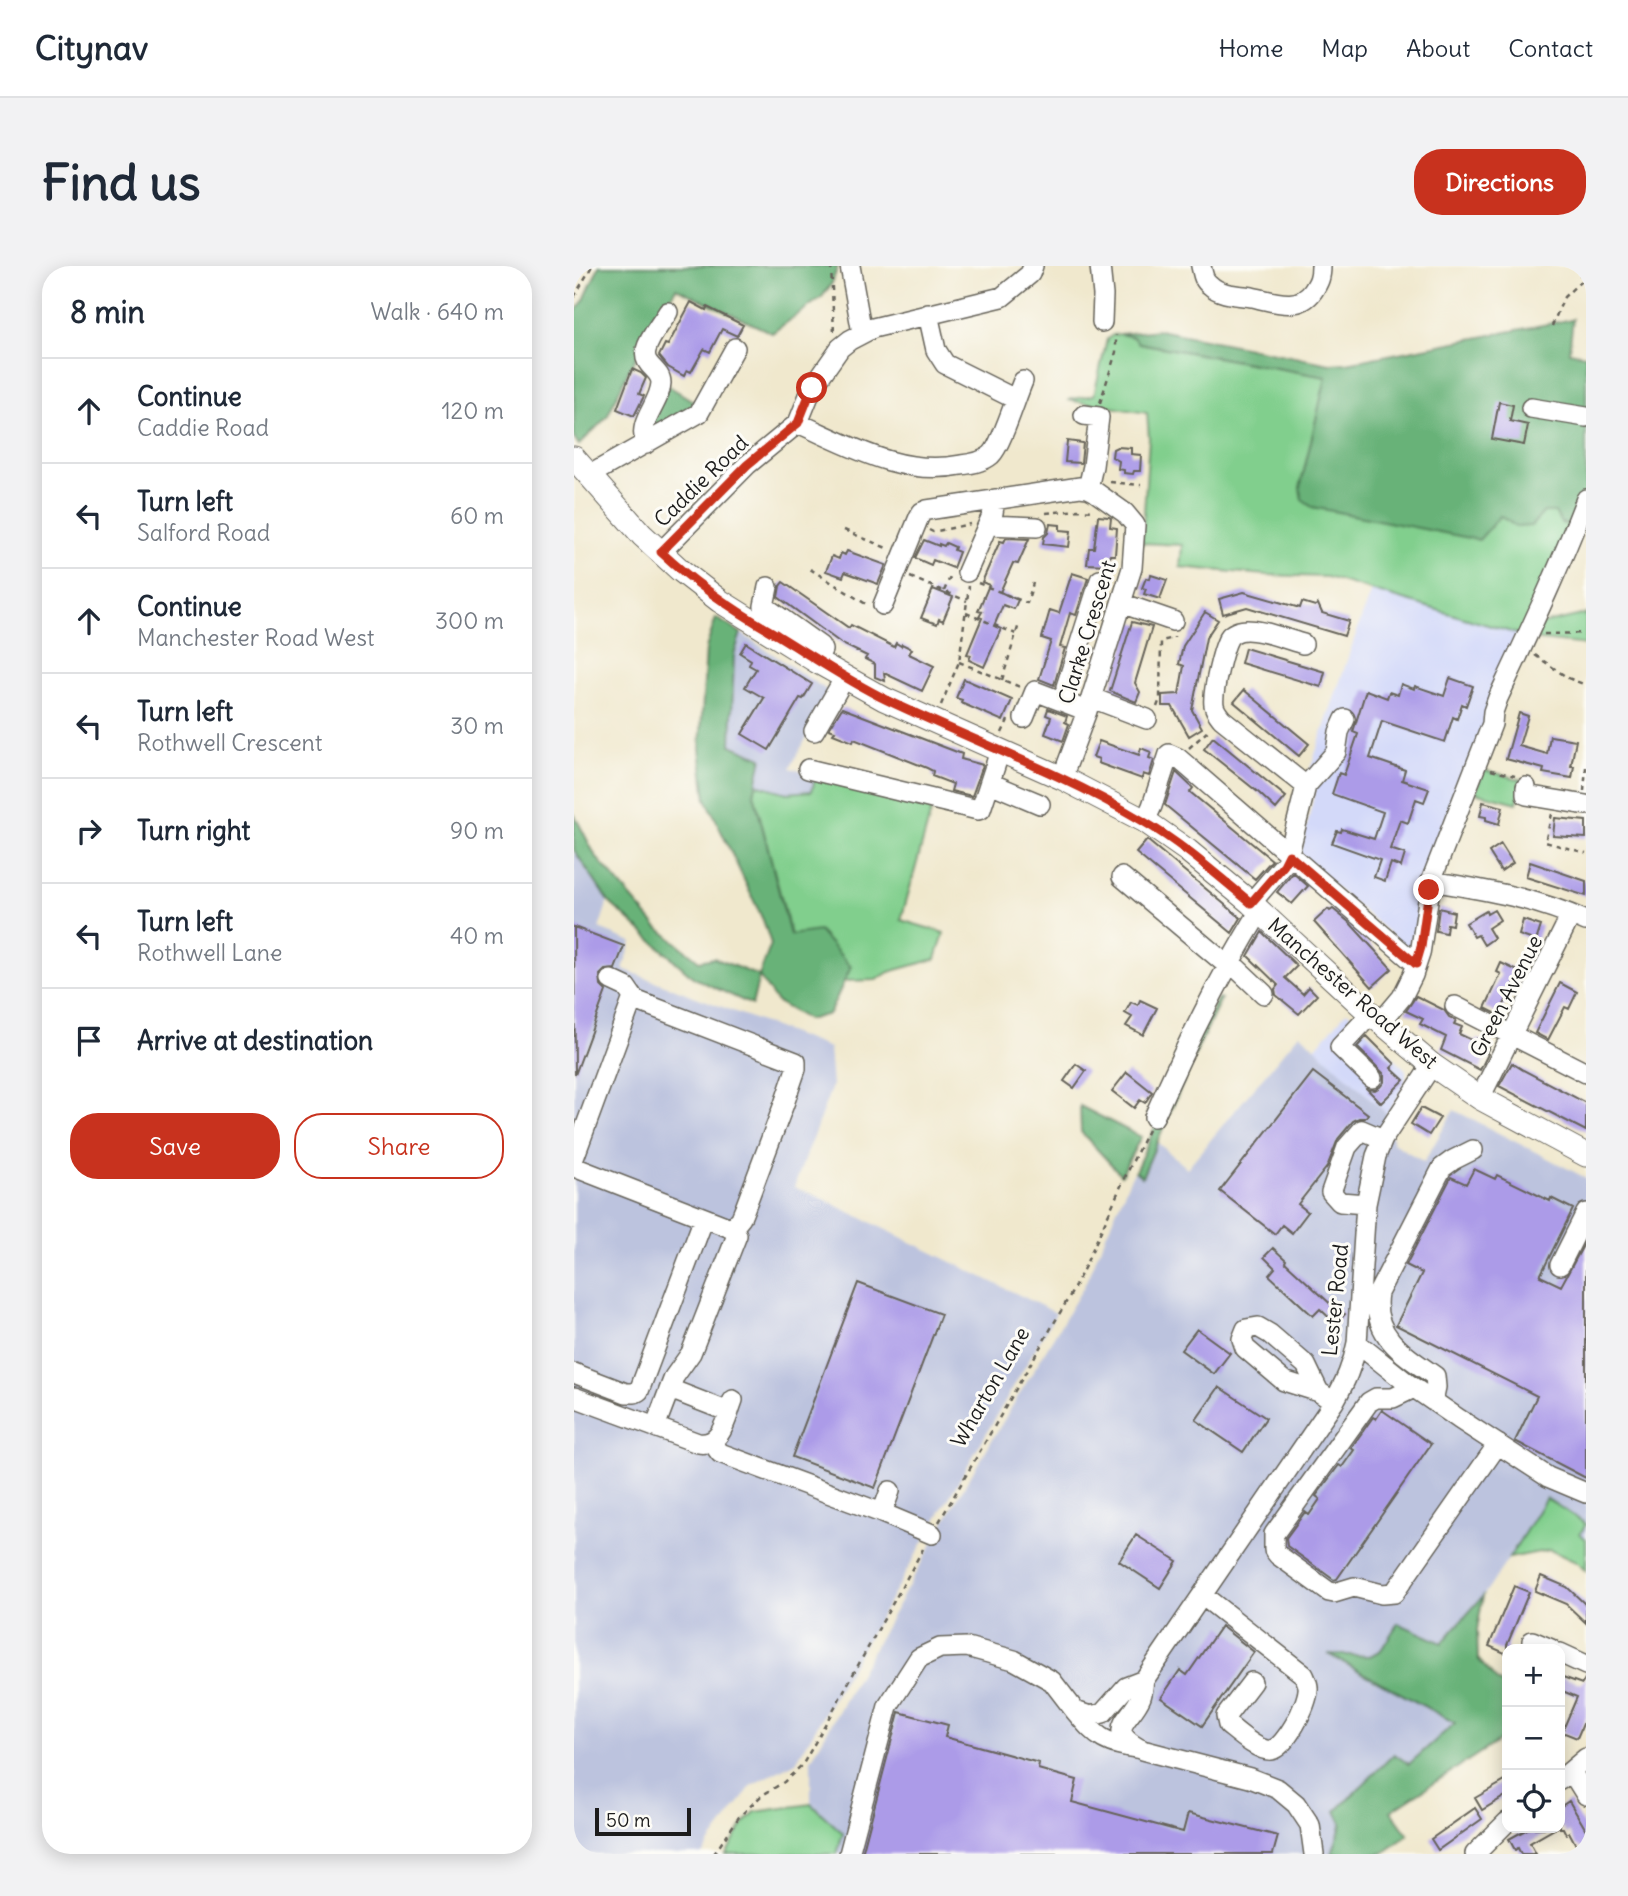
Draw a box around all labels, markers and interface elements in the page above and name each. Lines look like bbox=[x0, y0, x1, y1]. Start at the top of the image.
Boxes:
text: Citynav bbox=[35, 27, 148, 69]
text: Home bbox=[1219, 33, 1283, 63]
text: Map bbox=[1321, 33, 1368, 63]
text: About bbox=[1406, 33, 1470, 63]
text: Contact bbox=[1508, 33, 1593, 63]
button: Directions bbox=[1414, 149, 1586, 215]
text: Find us bbox=[42, 152, 200, 213]
text: 8 min bbox=[70, 293, 145, 331]
text: Walk · 640 m bbox=[370, 297, 504, 326]
route start bbox=[796, 372, 827, 403]
text: Continue bbox=[137, 380, 242, 413]
icon: ahead bbox=[70, 392, 108, 430]
text: 120 m bbox=[441, 396, 504, 425]
text: Caddie Road bbox=[137, 413, 269, 442]
street label: Caddie Road bbox=[648, 429, 754, 533]
text: Turn left bbox=[137, 485, 233, 518]
icon: left bbox=[70, 497, 108, 535]
text: 60 m bbox=[450, 501, 504, 530]
text: Salford Road bbox=[137, 518, 270, 547]
street label: Clarke Crescent bbox=[1052, 557, 1122, 707]
text: Continue bbox=[137, 590, 242, 623]
icon: ahead bbox=[70, 602, 108, 640]
text: 300 m bbox=[435, 606, 504, 635]
text: Manchester Road West bbox=[137, 623, 375, 652]
text: Turn left bbox=[137, 695, 233, 728]
icon: left bbox=[70, 707, 108, 745]
text: 30 m bbox=[450, 711, 504, 740]
text: Rothwell Crescent bbox=[137, 728, 322, 757]
icon: right bbox=[70, 812, 108, 850]
text: Turn right bbox=[137, 814, 250, 847]
text: 90 m bbox=[450, 816, 504, 845]
route end bbox=[1413, 874, 1444, 905]
text: Turn left bbox=[137, 905, 233, 938]
street label: Manchester Road West bbox=[1262, 912, 1444, 1074]
icon: left bbox=[70, 917, 108, 955]
text: 40 m bbox=[450, 921, 504, 950]
street label: Green Avenue bbox=[1464, 930, 1548, 1062]
text: Rothwell Lane bbox=[137, 938, 283, 967]
icon: arrive bbox=[70, 1022, 108, 1060]
text: Arrive at destination bbox=[137, 1024, 373, 1057]
button: Save bbox=[70, 1113, 280, 1179]
button: Share bbox=[294, 1113, 504, 1179]
street label: Lester Road bbox=[1316, 1243, 1354, 1357]
street label: Wharton Lane bbox=[945, 1322, 1035, 1452]
map controls bbox=[1502, 1644, 1565, 1833]
button: + bbox=[1502, 1644, 1565, 1707]
button: − bbox=[1502, 1707, 1565, 1770]
button: locate bbox=[1502, 1770, 1565, 1833]
scale bar bbox=[595, 1805, 691, 1837]
text: 50 m bbox=[606, 1808, 651, 1832]

